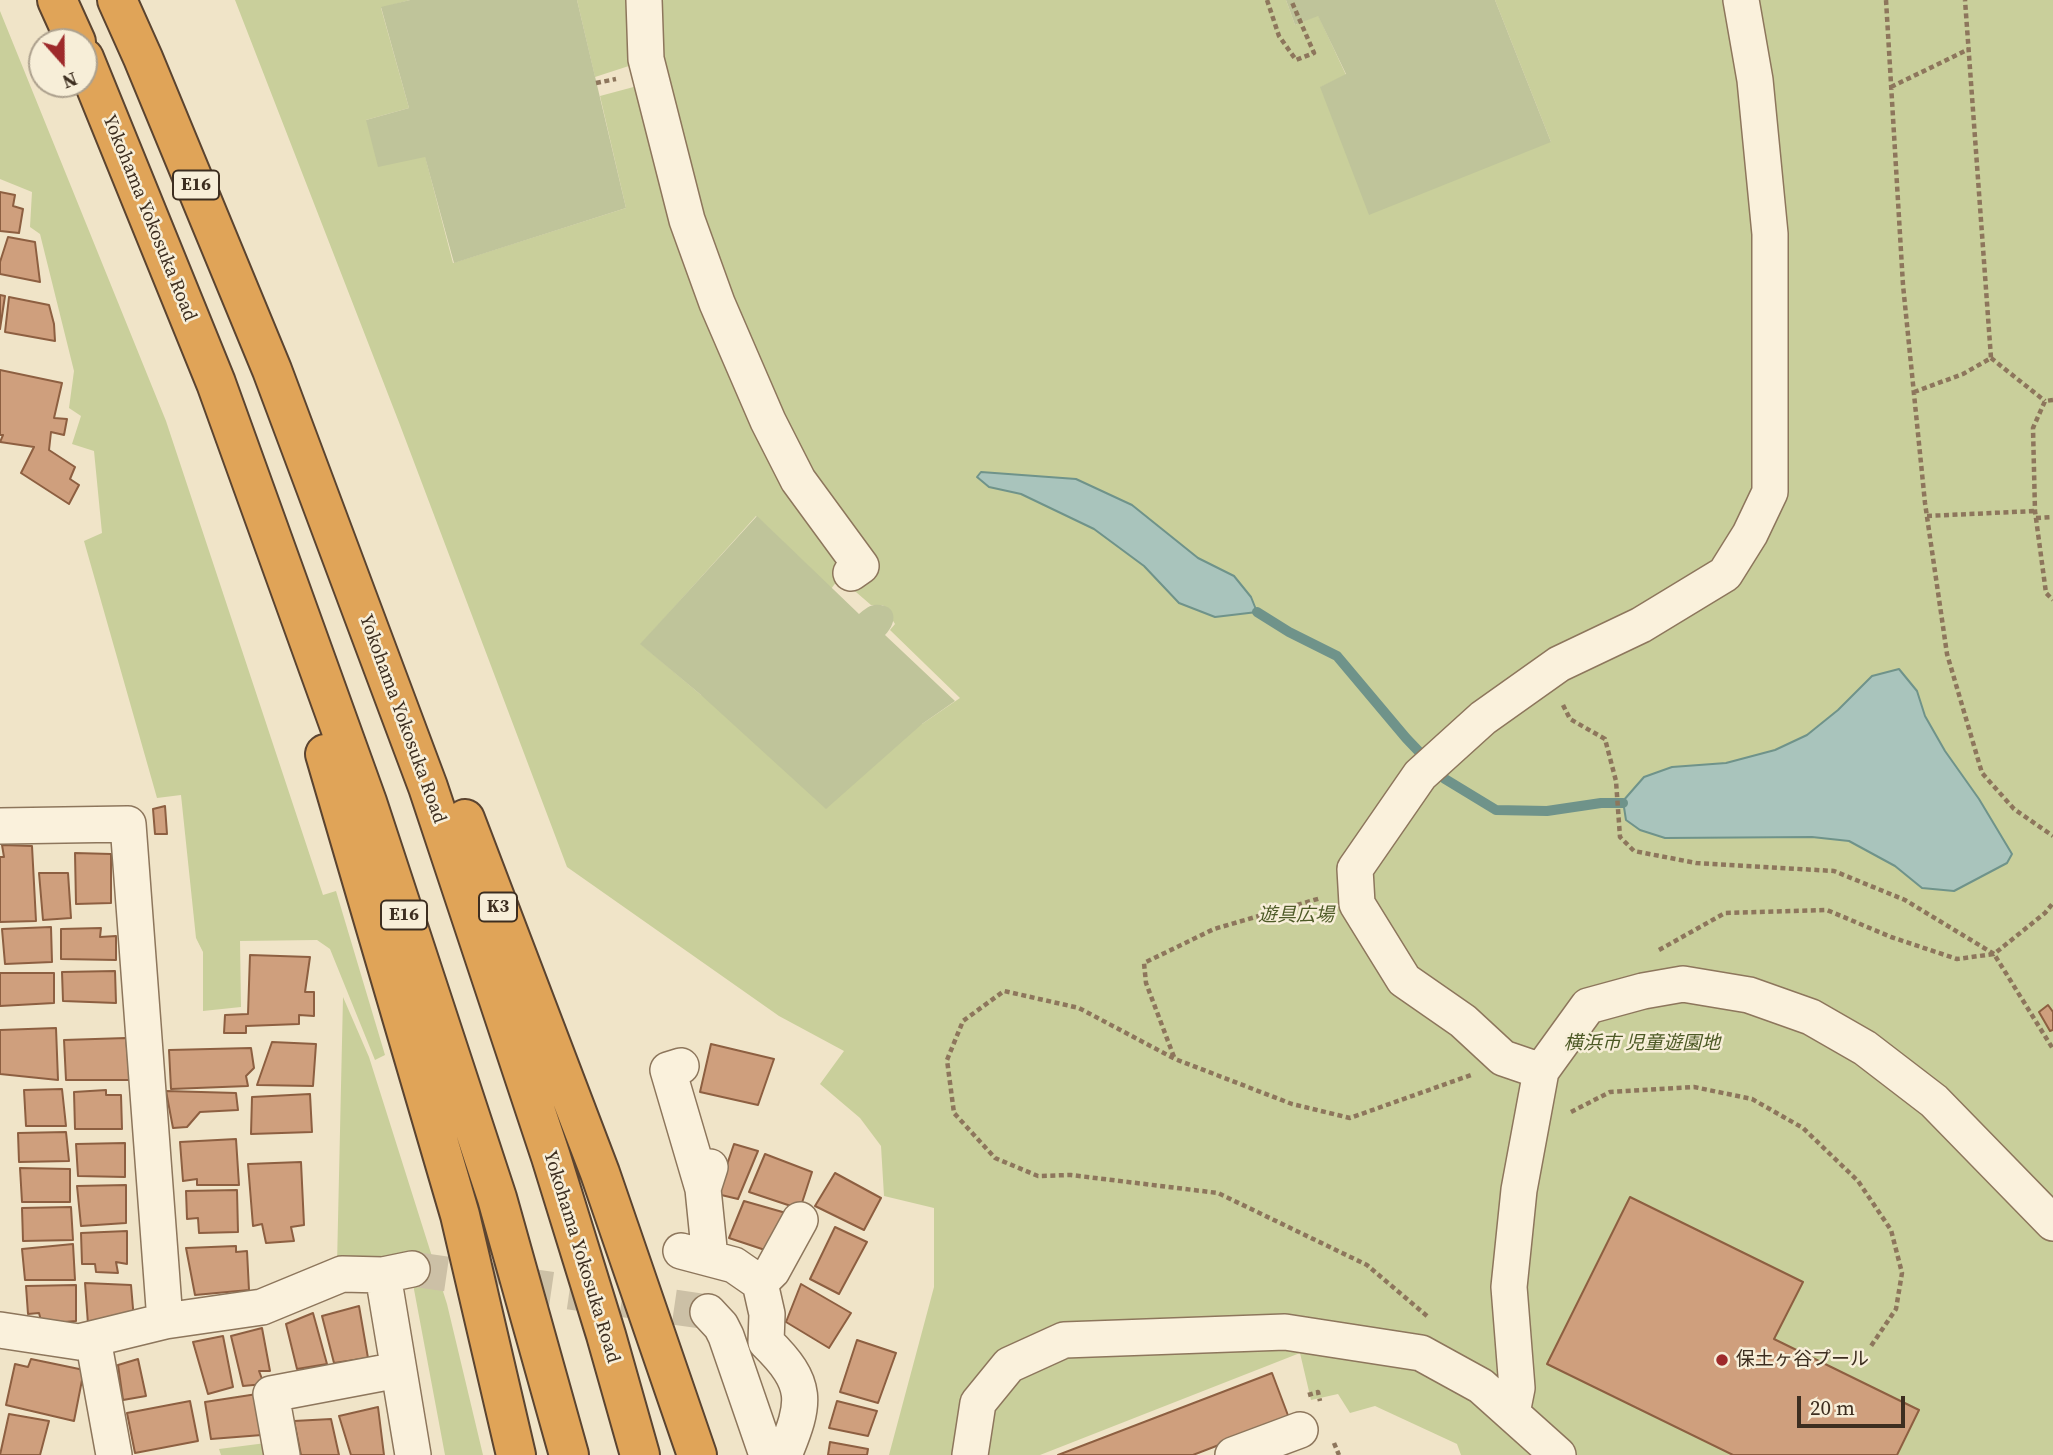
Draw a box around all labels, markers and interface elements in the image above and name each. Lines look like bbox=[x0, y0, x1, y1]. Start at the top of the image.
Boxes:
north arrow bbox=[28, 28, 98, 98]
text: N bbox=[59, 66, 81, 95]
street label: Yokohama Yokosuka Road bbox=[97, 111, 201, 325]
road number: E16 bbox=[173, 170, 219, 200]
street label: Yokohama Yokosuka Road bbox=[354, 611, 450, 827]
road number: K3 bbox=[479, 893, 517, 922]
road number: E16 bbox=[381, 900, 427, 930]
park label: 遊具広場 bbox=[1258, 905, 1334, 927]
park label: 横浜市 児童遊園地 bbox=[1564, 1033, 1720, 1055]
street label: Yokohama Yokosuka Road bbox=[538, 1148, 624, 1366]
place label: 保土ヶ谷プール bbox=[1736, 1349, 1869, 1371]
marker: 保土ヶ谷プール bbox=[1714, 1352, 1730, 1368]
scale bar bbox=[1801, 1382, 1910, 1426]
text: 20 m bbox=[1810, 1393, 1855, 1422]

